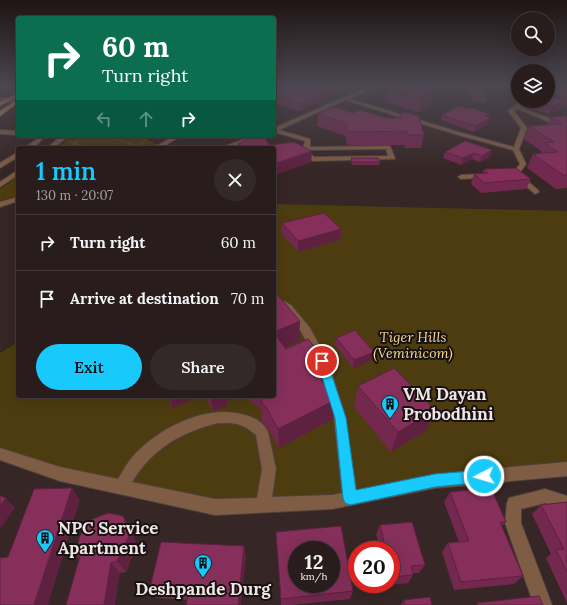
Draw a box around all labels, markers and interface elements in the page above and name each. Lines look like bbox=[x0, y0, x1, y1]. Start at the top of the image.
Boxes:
map controls bbox=[511, 12, 555, 108]
button: search bbox=[511, 12, 555, 56]
text: 60 m bbox=[102, 29, 169, 65]
icon: right bbox=[36, 32, 88, 84]
text: Turn right bbox=[102, 64, 188, 87]
button: layers bbox=[511, 64, 555, 108]
icon: left bbox=[93, 108, 115, 130]
icon: ahead bbox=[135, 108, 157, 130]
icon: right bbox=[177, 108, 199, 130]
text: 1 min bbox=[36, 156, 96, 187]
button: close bbox=[214, 159, 256, 201]
text: 130 m · 20:07 bbox=[36, 187, 113, 204]
icon: right bbox=[36, 232, 58, 254]
text: Turn right bbox=[70, 233, 146, 252]
text: 60 m bbox=[221, 233, 256, 252]
icon: arrive bbox=[36, 288, 58, 310]
text: Arrive at destination bbox=[70, 289, 219, 308]
text: 70 m bbox=[231, 289, 265, 308]
park label: Tiger Hills (Veminicom) bbox=[373, 328, 453, 362]
button: Exit bbox=[36, 344, 142, 390]
button: Share bbox=[150, 344, 256, 390]
pin bbox=[305, 344, 339, 378]
icon: arrive bbox=[311, 350, 333, 372]
place label: VM Dayan Probodhini bbox=[403, 383, 494, 425]
building icon: VM Dayan Probodhini bbox=[380, 394, 400, 419]
position arrow bbox=[463, 455, 505, 497]
place label: NPC Service Apartment bbox=[58, 517, 159, 559]
building icon: NPC Service Apartment bbox=[35, 528, 55, 553]
speed limit sign: 20 bbox=[348, 541, 400, 593]
text: 12 bbox=[305, 549, 323, 574]
building icon: Deshpande Durg bbox=[193, 553, 213, 578]
text: km/h bbox=[300, 570, 328, 583]
place label: Deshpande Durg bbox=[135, 578, 271, 600]

